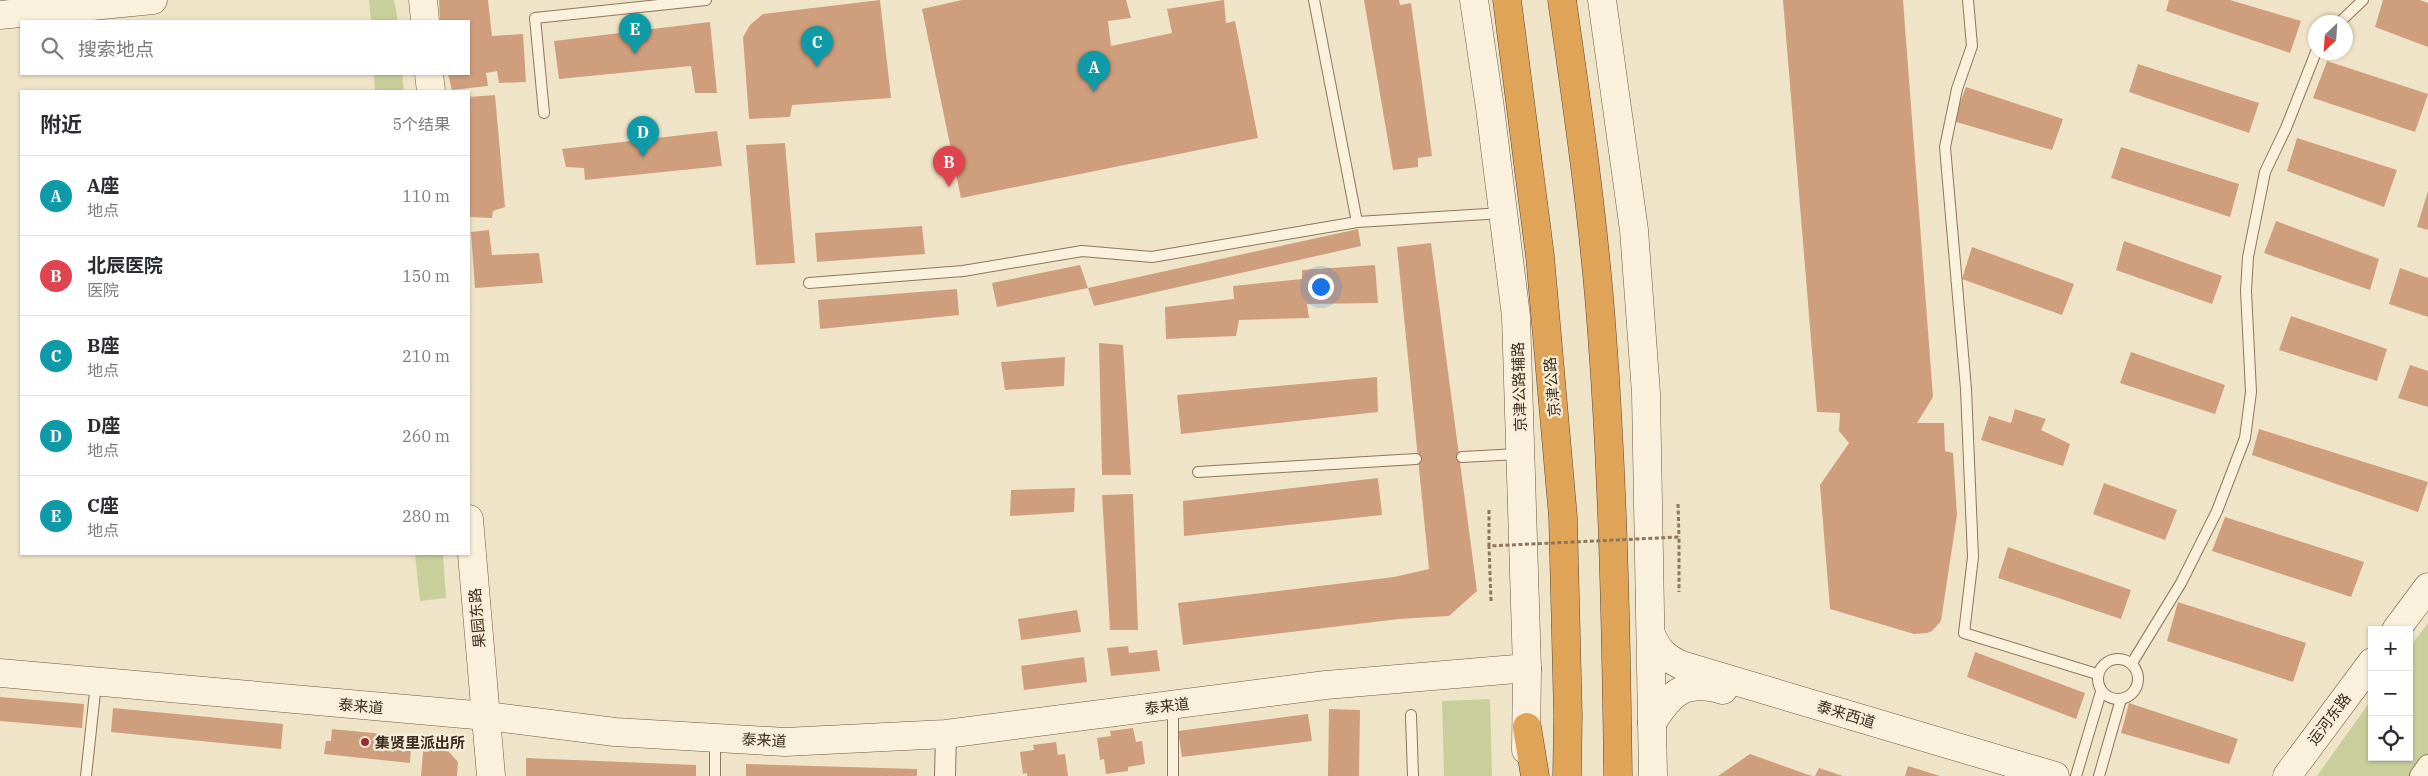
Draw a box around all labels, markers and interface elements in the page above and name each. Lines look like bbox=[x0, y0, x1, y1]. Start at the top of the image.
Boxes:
pin: E bbox=[619, 13, 651, 54]
north arrow bbox=[2308, 15, 2353, 60]
search box bbox=[20, 20, 470, 75]
pin: C bbox=[801, 26, 833, 67]
icon: search bbox=[38, 34, 66, 62]
text: 搜索地点 bbox=[78, 37, 154, 61]
pin: A bbox=[1078, 51, 1110, 92]
text: 附近 bbox=[40, 110, 82, 138]
text: 5个结果 bbox=[392, 114, 450, 134]
pin: D bbox=[627, 116, 659, 157]
pin: B bbox=[933, 146, 965, 187]
text: A座 bbox=[87, 173, 119, 197]
text: A bbox=[50, 186, 62, 206]
text: 110 m bbox=[402, 186, 450, 206]
text: 地点 bbox=[87, 200, 119, 220]
text: 北辰医院 bbox=[87, 253, 163, 277]
text: B bbox=[50, 266, 62, 286]
text: 150 m bbox=[402, 266, 450, 286]
your location bbox=[1308, 274, 1334, 300]
text: 医院 bbox=[87, 280, 119, 300]
text: B座 bbox=[87, 333, 119, 357]
street label: 京津公路辅路 bbox=[1508, 342, 1530, 432]
text: C bbox=[51, 346, 61, 366]
text: 210 m bbox=[402, 346, 450, 366]
street label: 京津公路 bbox=[1540, 356, 1564, 418]
text: 地点 bbox=[87, 360, 119, 380]
text: D座 bbox=[87, 413, 120, 437]
text: D bbox=[50, 426, 62, 446]
text: 260 m bbox=[402, 426, 450, 446]
text: 地点 bbox=[87, 440, 119, 460]
text: C座 bbox=[87, 493, 119, 517]
text: E bbox=[51, 506, 61, 526]
text: 280 m bbox=[402, 506, 450, 526]
text: 地点 bbox=[87, 520, 119, 540]
street label: 果园东路 bbox=[465, 587, 489, 649]
map controls bbox=[2368, 626, 2413, 761]
button: + bbox=[2368, 626, 2413, 671]
button: − bbox=[2368, 671, 2413, 716]
street label: 运河东路 bbox=[2303, 689, 2355, 749]
street label: 泰来道 bbox=[1144, 694, 1190, 718]
street label: 泰来道 bbox=[338, 695, 384, 717]
street label: 泰来西道 bbox=[1815, 696, 1877, 732]
button: locate bbox=[2368, 716, 2413, 761]
street label: 泰来道 bbox=[741, 729, 787, 751]
place label: 集贤里派出所 bbox=[374, 733, 465, 752]
marker: 集贤里派出所 bbox=[359, 736, 371, 748]

